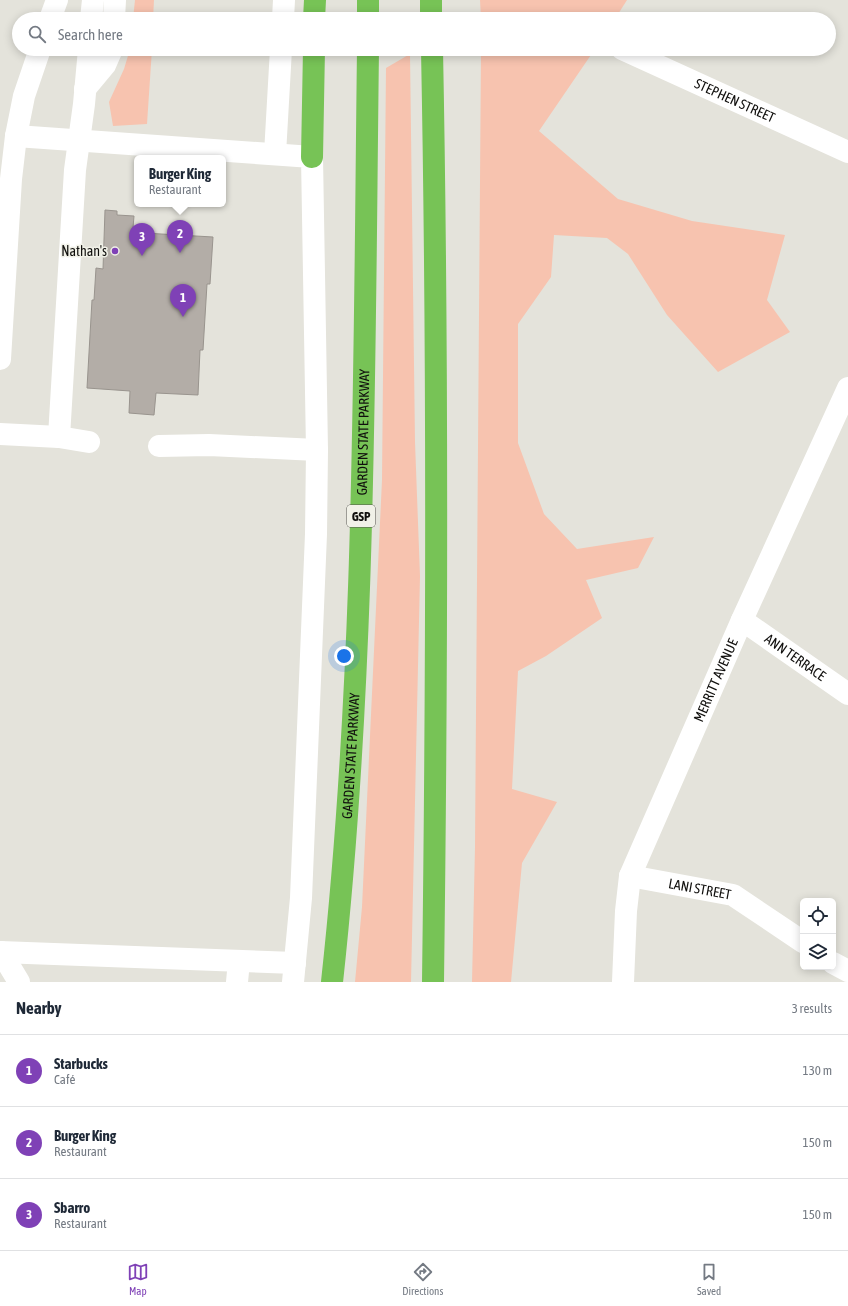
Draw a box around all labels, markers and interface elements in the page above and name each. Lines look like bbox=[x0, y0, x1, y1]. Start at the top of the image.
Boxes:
search box bbox=[12, 12, 836, 56]
icon: search bbox=[26, 23, 48, 45]
text: Search here bbox=[58, 26, 123, 43]
street label: STEPHEN STREET bbox=[692, 75, 777, 126]
popup bbox=[134, 155, 226, 207]
text: Burger King bbox=[149, 165, 211, 182]
text: Restaurant bbox=[149, 182, 202, 197]
pin: 2 bbox=[167, 220, 193, 253]
pin: 3 bbox=[129, 223, 155, 256]
place label: Nathan's bbox=[61, 243, 107, 259]
marker: Nathan's bbox=[110, 246, 120, 256]
pin: 1 bbox=[170, 284, 196, 317]
street label: GARDEN STATE PARKWAY bbox=[354, 368, 372, 495]
road number: GSP bbox=[347, 505, 375, 527]
street label: ANN TERRACE bbox=[762, 630, 829, 684]
street label: MERRITT AVENUE bbox=[690, 636, 741, 724]
your location bbox=[334, 646, 354, 666]
street label: GARDEN STATE PARKWAY bbox=[339, 691, 363, 819]
street label: LANI STREET bbox=[667, 875, 732, 902]
map controls bbox=[800, 898, 836, 970]
button: locate bbox=[800, 898, 836, 934]
button: layers bbox=[800, 934, 836, 970]
text: Nearby bbox=[16, 998, 62, 1018]
text: 3 results bbox=[792, 1001, 832, 1016]
text: Starbucks bbox=[54, 1055, 108, 1072]
text: 1 bbox=[26, 1063, 32, 1078]
text: 130 m bbox=[803, 1063, 832, 1078]
text: Café bbox=[54, 1072, 75, 1087]
text: Burger King bbox=[54, 1127, 116, 1144]
text: 2 bbox=[26, 1135, 32, 1150]
text: 150 m bbox=[803, 1135, 832, 1150]
text: Restaurant bbox=[54, 1144, 107, 1159]
text: Sbarro bbox=[54, 1199, 90, 1216]
text: 3 bbox=[26, 1207, 32, 1222]
text: 150 m bbox=[803, 1207, 832, 1222]
text: Restaurant bbox=[54, 1216, 107, 1231]
tab: Map bbox=[127, 1261, 149, 1297]
tab: Directions bbox=[402, 1261, 443, 1297]
tab: Saved bbox=[697, 1261, 721, 1297]

